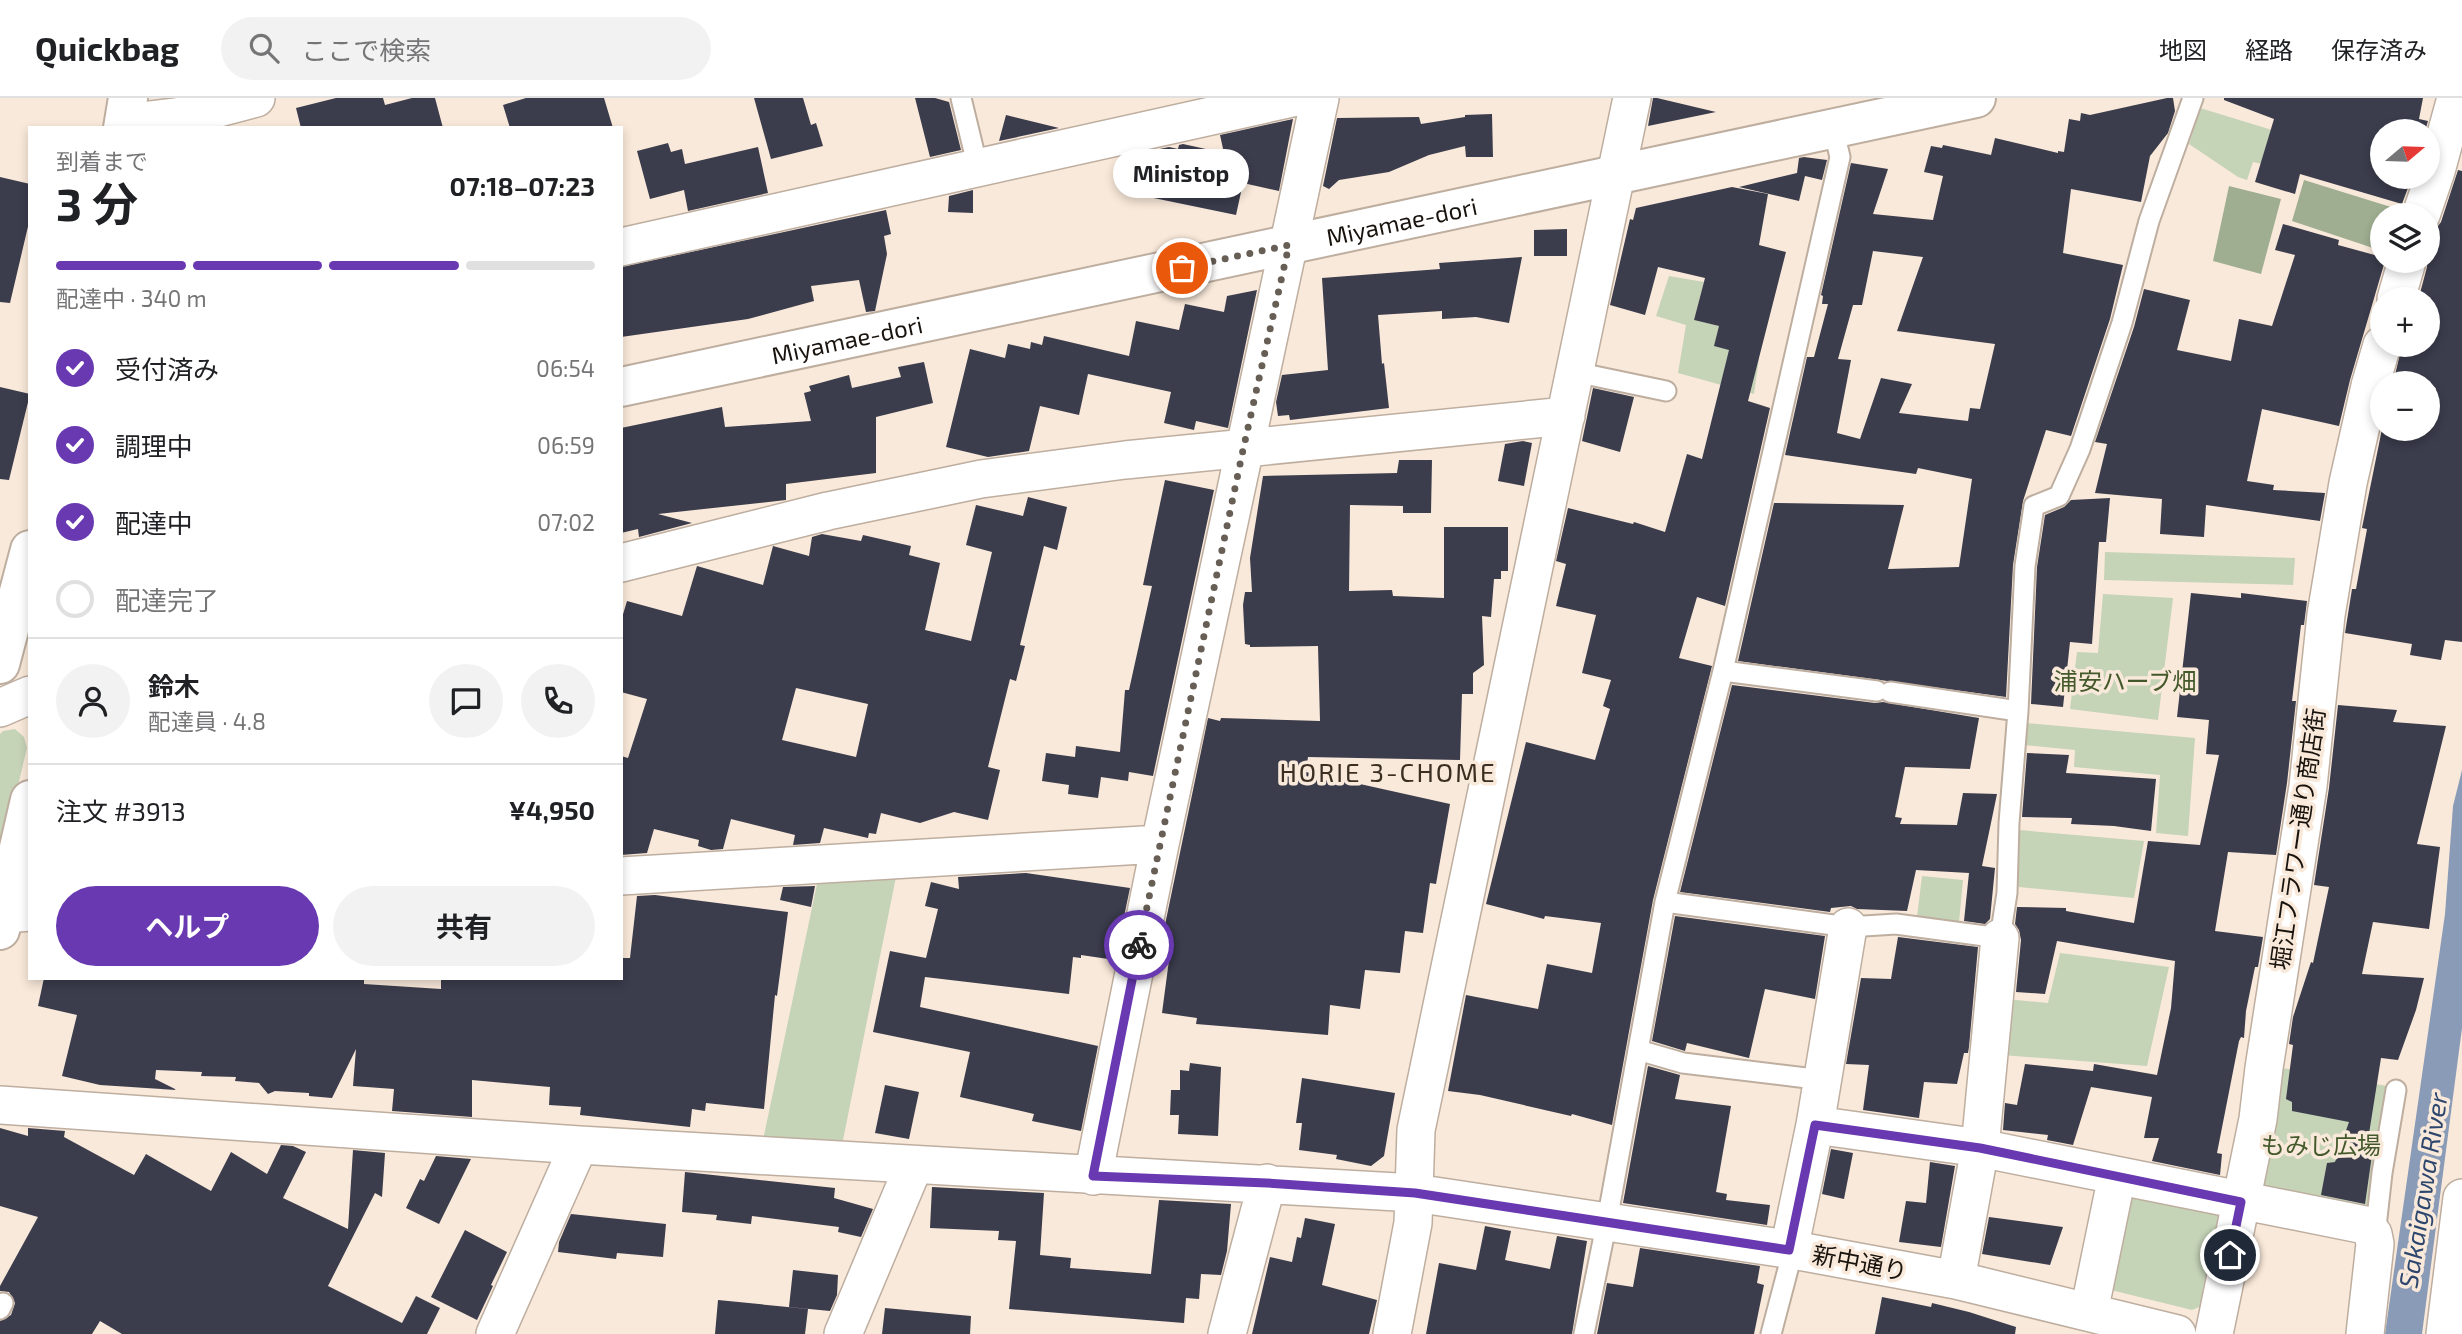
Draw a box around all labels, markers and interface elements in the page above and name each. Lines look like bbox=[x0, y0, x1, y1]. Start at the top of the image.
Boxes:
search box bbox=[221, 17, 711, 80]
text: Quickbag bbox=[35, 28, 179, 68]
icon: search bbox=[245, 29, 283, 67]
text: ここで検索 bbox=[301, 34, 431, 65]
text: 地図 bbox=[2159, 35, 2207, 64]
text: 経路 bbox=[2245, 35, 2293, 64]
text: 保存済み bbox=[2331, 35, 2427, 64]
north arrow bbox=[2370, 119, 2440, 189]
map controls bbox=[2370, 119, 2440, 441]
text: 到着まで bbox=[56, 147, 148, 175]
callout: Ministop bbox=[1114, 149, 1250, 198]
text: Ministop bbox=[1133, 159, 1229, 187]
text: 07:18–07:23 bbox=[450, 170, 595, 201]
text: 3 分 bbox=[56, 175, 138, 230]
street label: Miyamae-dori bbox=[1323, 190, 1480, 251]
button: layers bbox=[2370, 203, 2440, 273]
pin bbox=[1152, 238, 1212, 298]
icon: bag bbox=[1163, 249, 1201, 287]
text: 配達中 · 340 m bbox=[56, 284, 207, 312]
button: + bbox=[2370, 287, 2440, 357]
street label: Miyamae-dori bbox=[769, 309, 925, 369]
icon: check bbox=[56, 349, 94, 387]
text: 受付済み bbox=[115, 353, 219, 384]
text: 06:54 bbox=[536, 354, 595, 382]
button: − bbox=[2370, 371, 2440, 441]
icon: check bbox=[56, 426, 94, 464]
text: 調理中 bbox=[115, 430, 193, 461]
text: 06:59 bbox=[537, 431, 595, 459]
icon: check bbox=[56, 503, 94, 541]
text: 配達中 bbox=[115, 507, 193, 538]
text: 07:02 bbox=[537, 508, 595, 536]
text: 配達完了 bbox=[115, 584, 219, 615]
button: person bbox=[56, 664, 130, 738]
button: chat bbox=[429, 664, 503, 738]
button: phone bbox=[521, 664, 595, 738]
park label: 浦安ハーブ畑 bbox=[2054, 666, 2196, 695]
text: 鈴木 bbox=[148, 670, 200, 701]
street label: 堀江フラワー通り商店街 bbox=[2264, 706, 2330, 972]
text: 配達員 · 4.8 bbox=[148, 707, 266, 735]
district label: HORIE 3-CHOME bbox=[1279, 756, 1497, 787]
text: ¥4,950 bbox=[509, 794, 595, 825]
text: 注文 #3913 bbox=[56, 795, 186, 826]
button: ヘルプ bbox=[56, 886, 319, 966]
button: 共有 bbox=[333, 886, 595, 966]
courier bbox=[1104, 910, 1174, 980]
icon: bike bbox=[1120, 926, 1158, 964]
water label: Sakaigawa River bbox=[2391, 1089, 2453, 1290]
park label: もみじ広場 bbox=[2261, 1130, 2381, 1159]
pin bbox=[2200, 1225, 2260, 1285]
icon: home bbox=[2211, 1236, 2249, 1274]
street label: 新中通り bbox=[1810, 1239, 1910, 1285]

